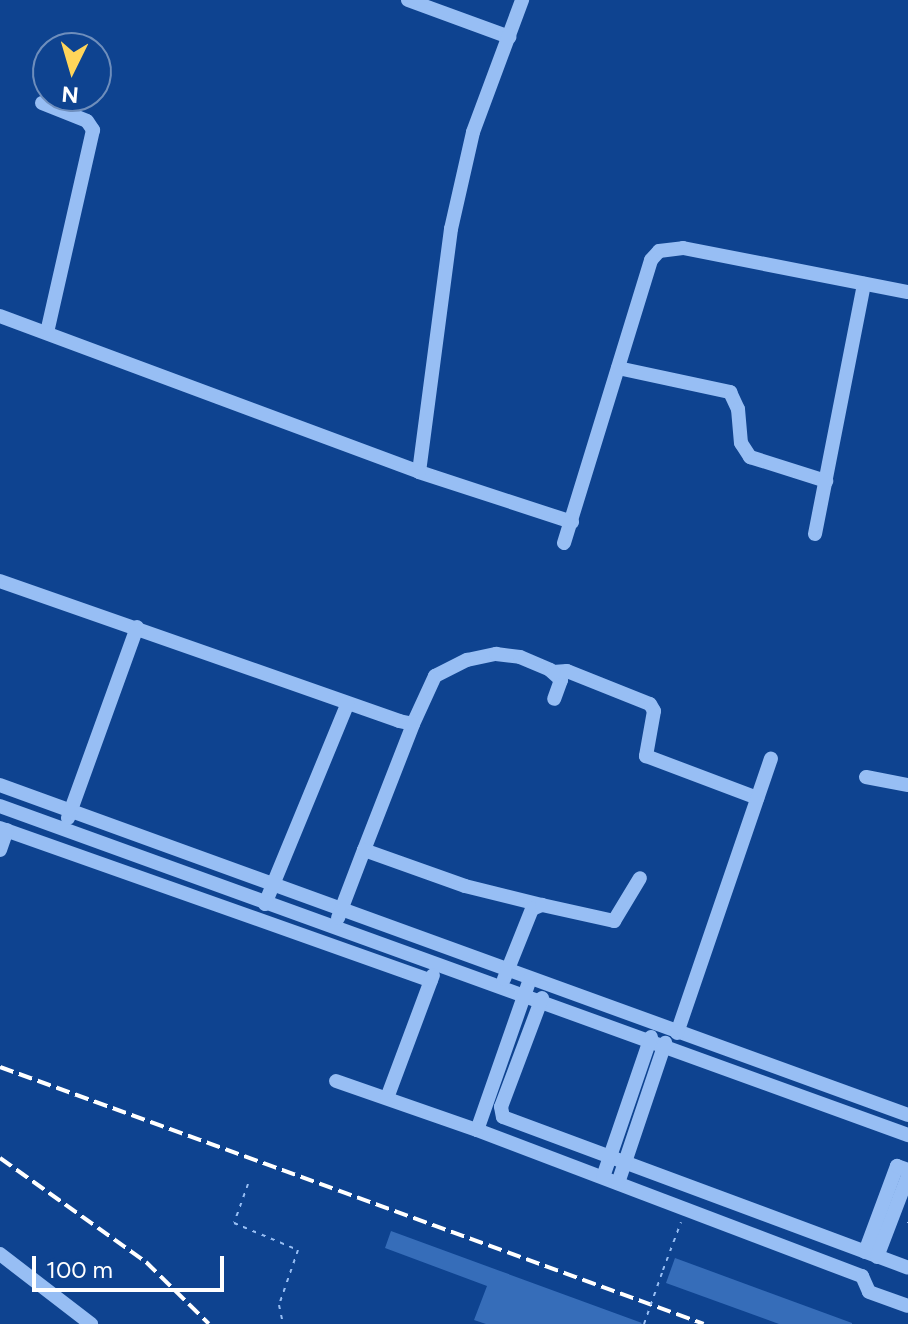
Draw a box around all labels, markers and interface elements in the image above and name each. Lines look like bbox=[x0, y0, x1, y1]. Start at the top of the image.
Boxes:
north arrow bbox=[32, 32, 112, 112]
text: N bbox=[60, 80, 80, 109]
scale bar bbox=[36, 1240, 228, 1290]
text: 100 m bbox=[46, 1255, 113, 1284]

